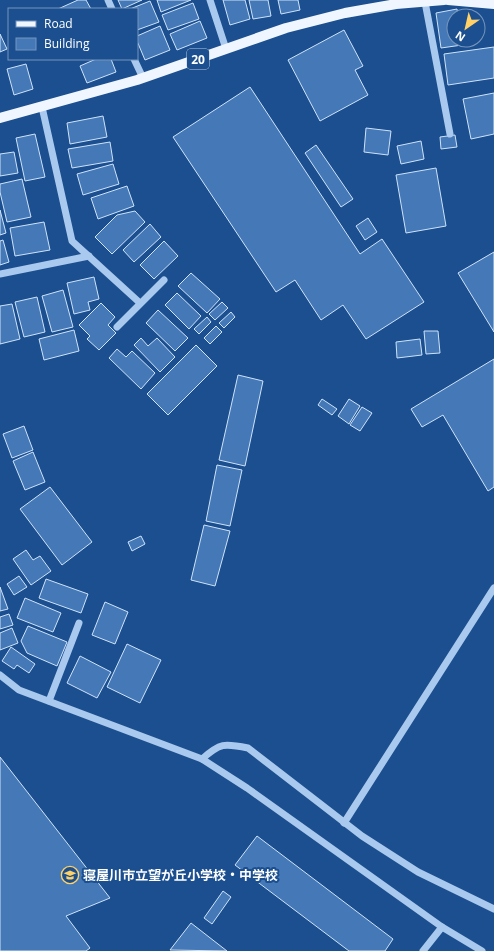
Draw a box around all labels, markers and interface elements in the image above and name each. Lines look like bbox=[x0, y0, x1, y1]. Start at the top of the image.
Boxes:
legend bbox=[8, 8, 138, 60]
north arrow bbox=[446, 8, 486, 48]
text: Road bbox=[44, 15, 73, 32]
text: N bbox=[452, 28, 468, 45]
text: Building bbox=[44, 35, 90, 52]
road number: 20 bbox=[187, 49, 209, 69]
school or university icon: 寝屋川市立望が丘小学校・中学校 bbox=[60, 865, 80, 885]
place label: 寝屋川市立望が丘小学校・中学校 bbox=[83, 866, 278, 884]

